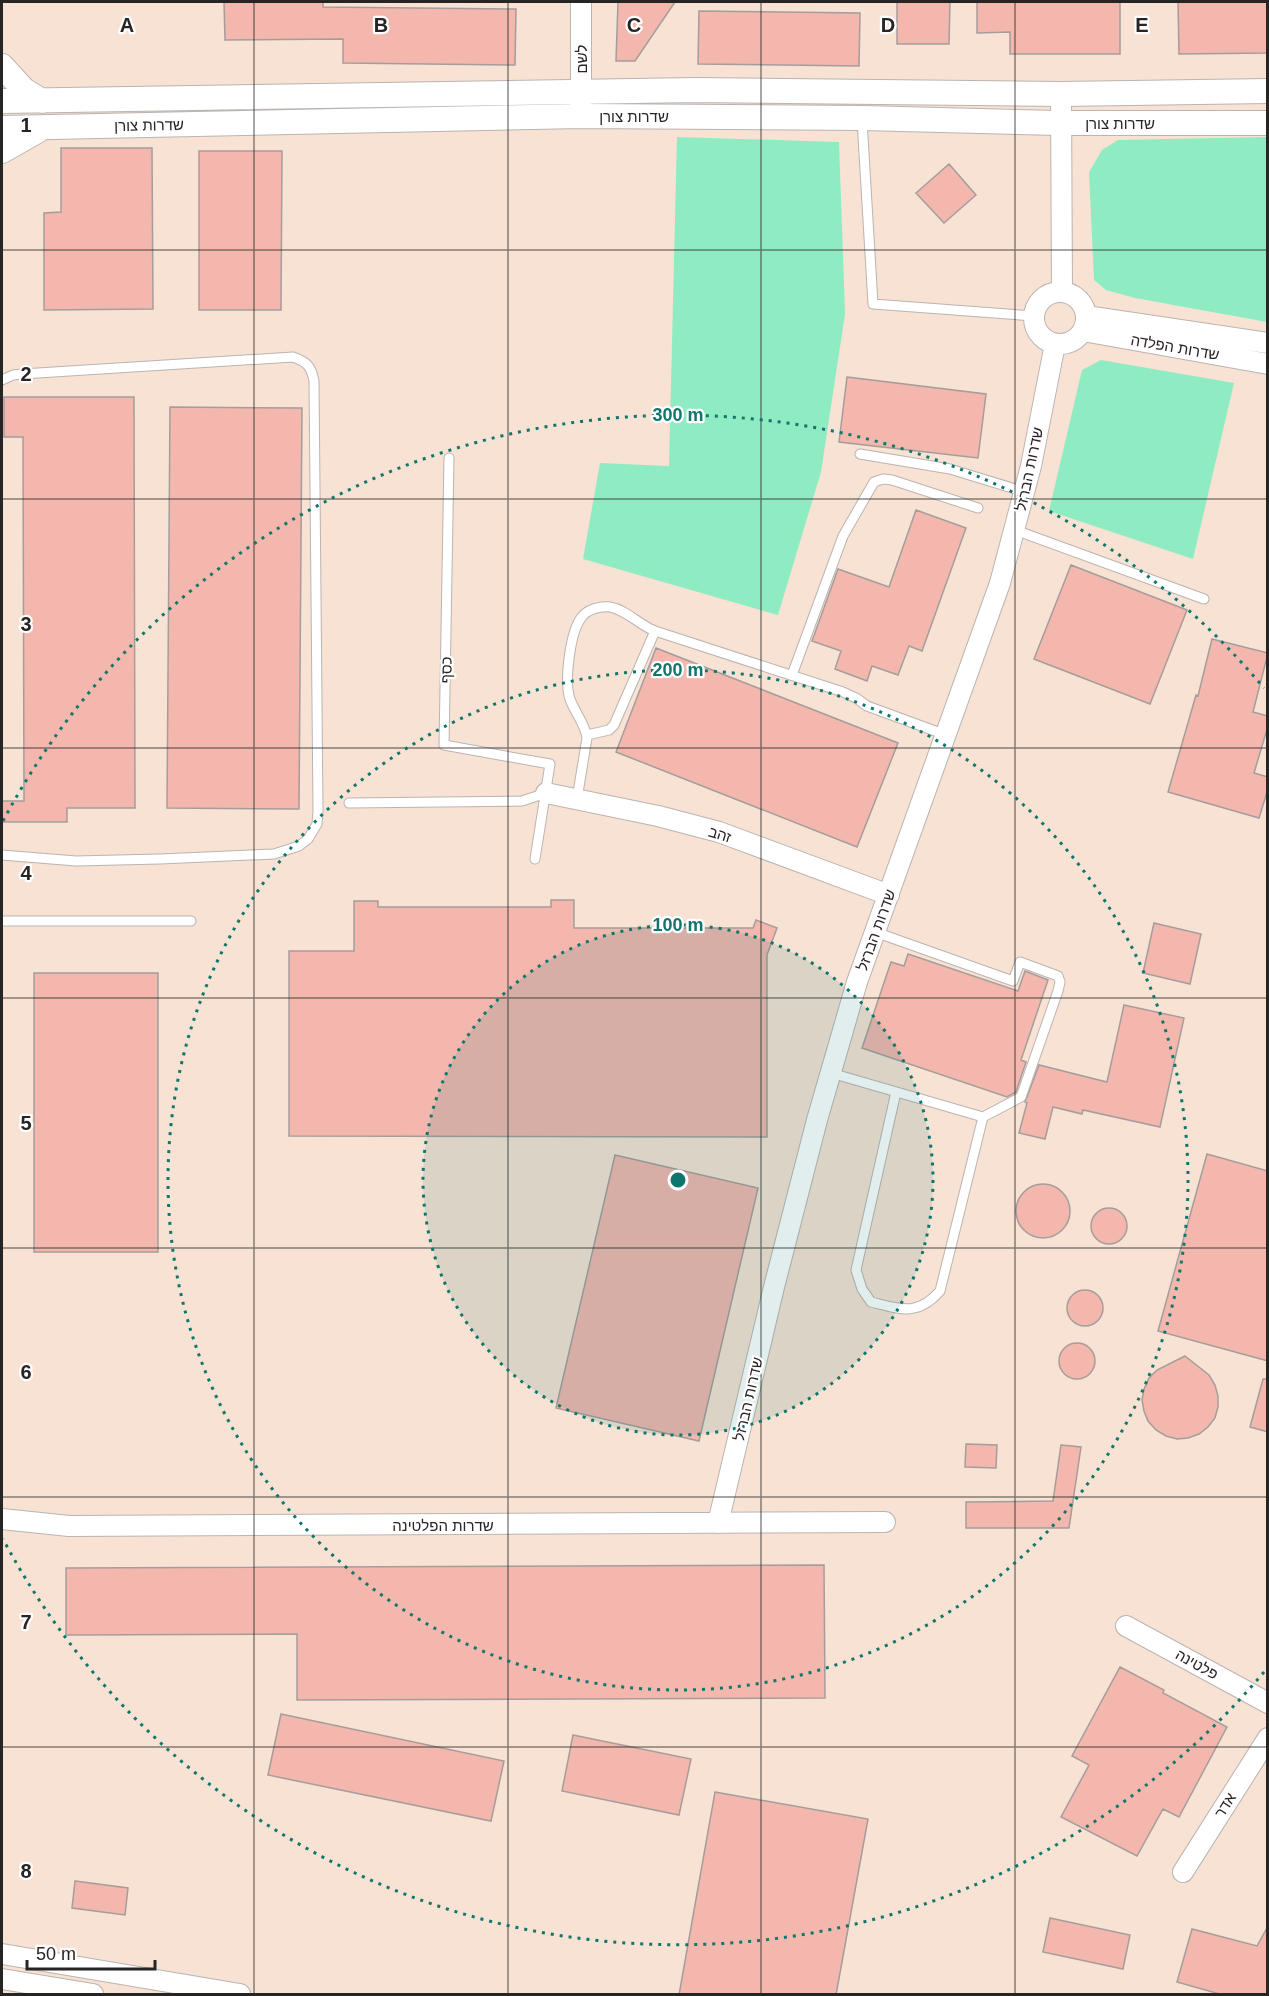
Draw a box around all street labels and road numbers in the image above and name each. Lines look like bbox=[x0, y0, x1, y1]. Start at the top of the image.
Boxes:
street label: לשם bbox=[573, 44, 590, 73]
street label: שדרות צורן bbox=[599, 108, 669, 125]
street label: שדרות צורן bbox=[1085, 115, 1155, 132]
street label: שדרות צורן bbox=[114, 116, 184, 134]
street label: שדרות הפלדה bbox=[1129, 331, 1221, 363]
street label: שדרות הברזל bbox=[1012, 425, 1046, 512]
street label: כסף bbox=[437, 656, 455, 684]
street label: זהב bbox=[707, 823, 734, 846]
street label: שדרות הברזל bbox=[853, 887, 899, 973]
street label: שדרות הברזל bbox=[730, 1355, 766, 1442]
street label: שדרות הפלטינה bbox=[392, 1517, 494, 1534]
street label: פלטינה bbox=[1173, 1645, 1221, 1683]
street label: אדר bbox=[1211, 1789, 1239, 1820]

